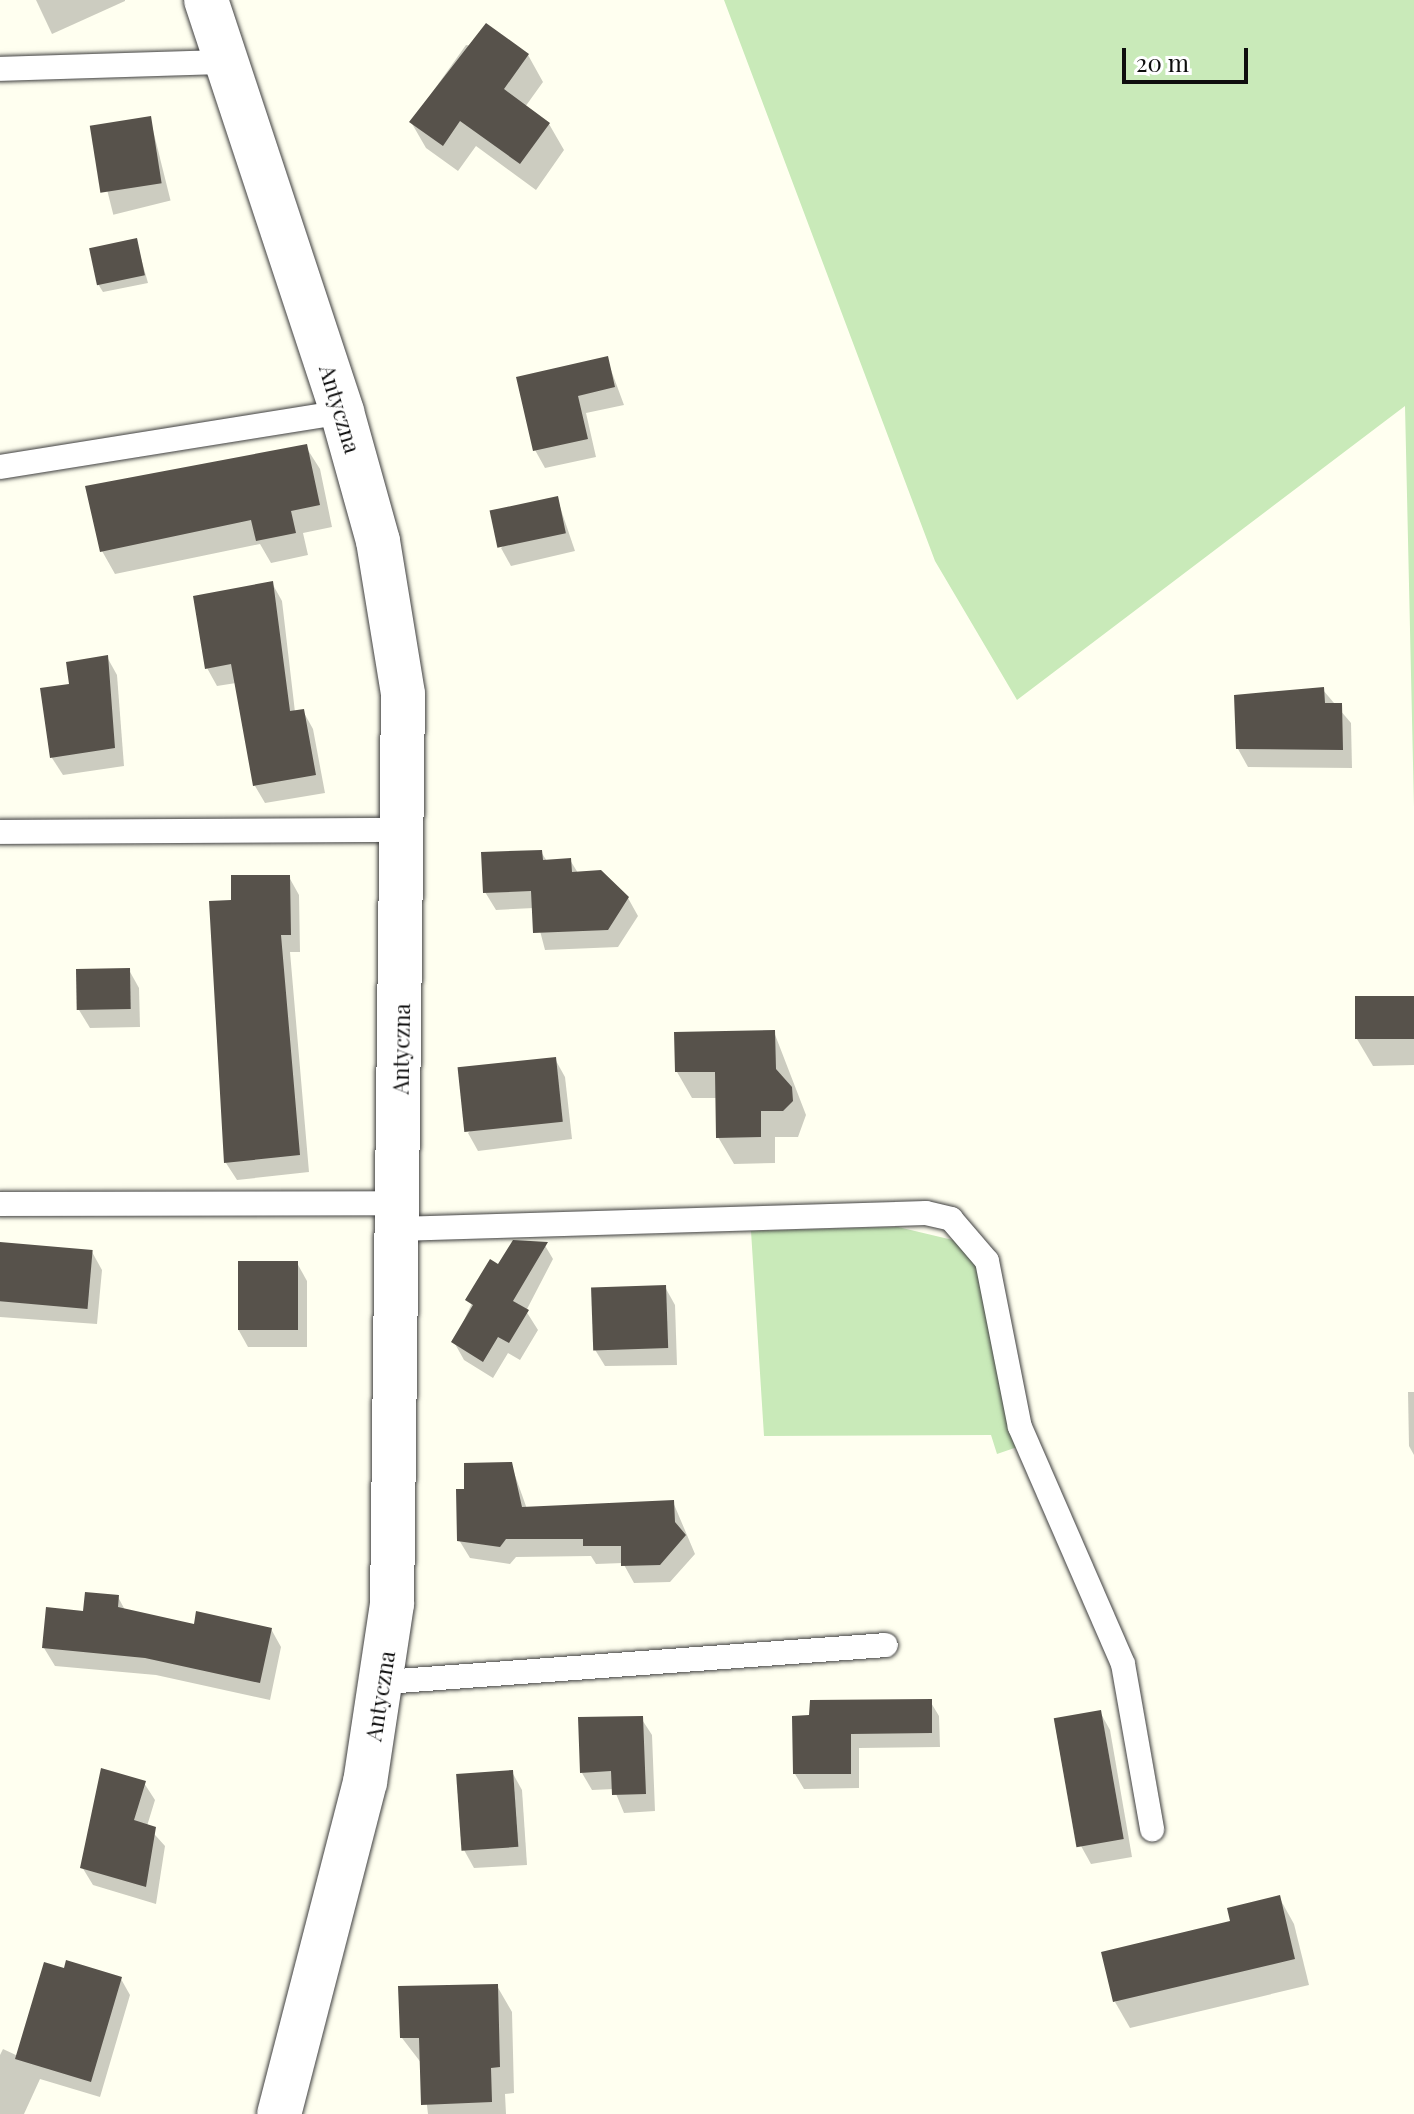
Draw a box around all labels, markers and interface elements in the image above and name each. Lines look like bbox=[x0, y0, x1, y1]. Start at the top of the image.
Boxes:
scale bar bbox=[1126, 32, 1252, 82]
text: 20 m bbox=[1136, 46, 1189, 78]
street label: Antyczna bbox=[314, 362, 366, 456]
street label: Antyczna bbox=[387, 1003, 415, 1095]
street label: Antyczna bbox=[360, 1649, 400, 1743]

